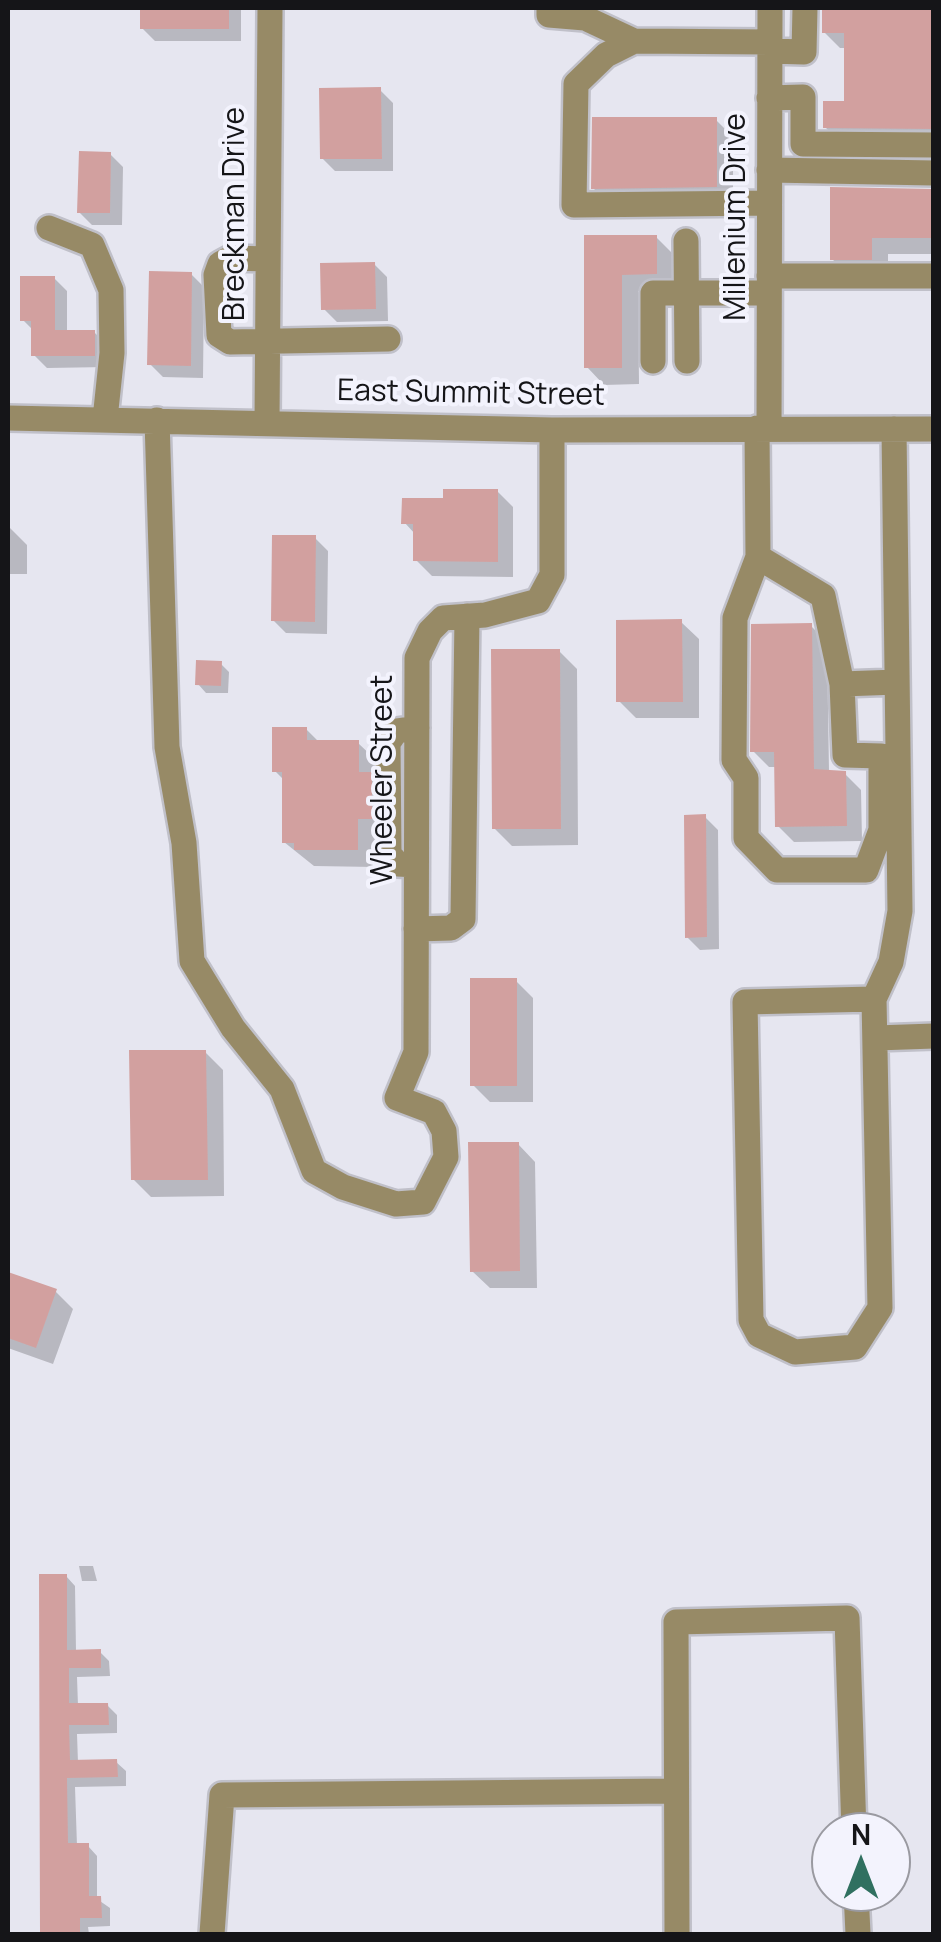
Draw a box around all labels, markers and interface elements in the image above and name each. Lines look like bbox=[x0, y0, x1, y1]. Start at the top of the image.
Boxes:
street label: Breckman Drive bbox=[218, 107, 254, 321]
street label: Millenium Drive bbox=[719, 113, 755, 321]
street label: East Summit Street bbox=[337, 374, 605, 414]
street label: Wheeler Street bbox=[366, 675, 402, 885]
north arrow bbox=[811, 1812, 911, 1912]
text: N bbox=[851, 1815, 871, 1853]

